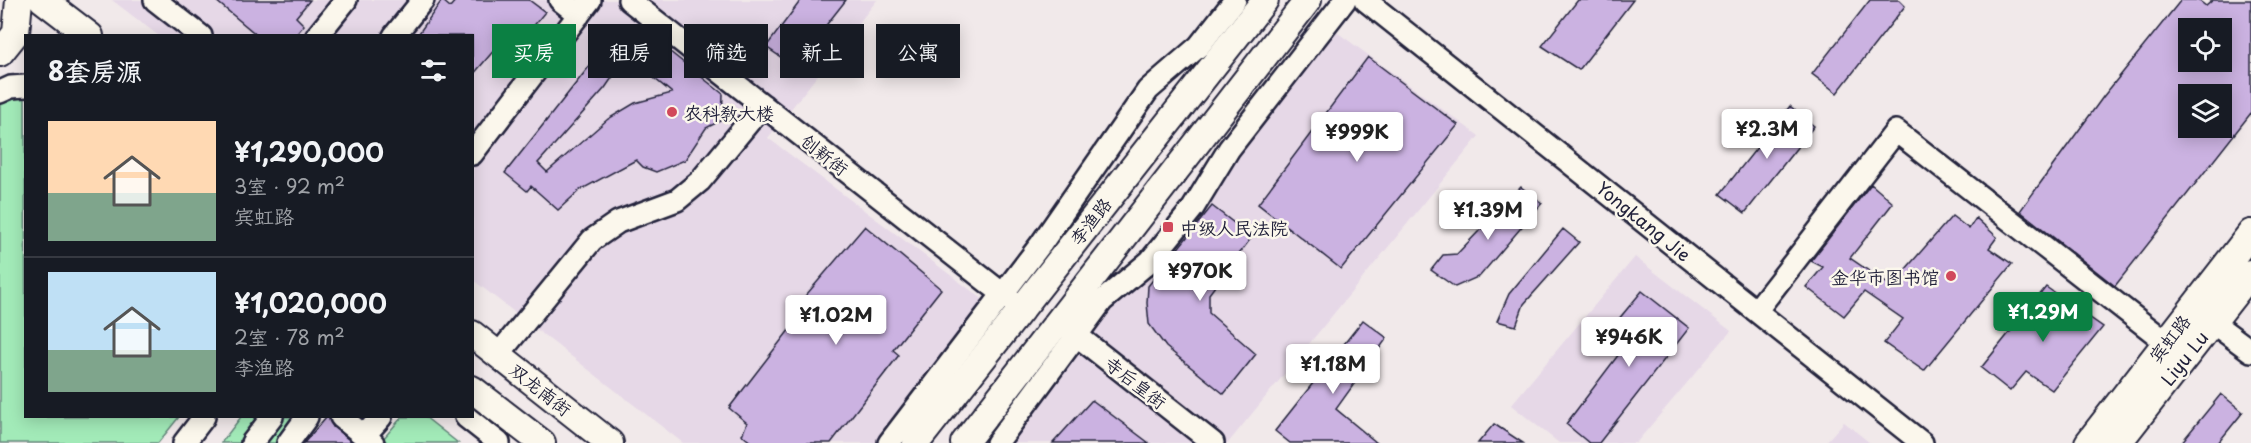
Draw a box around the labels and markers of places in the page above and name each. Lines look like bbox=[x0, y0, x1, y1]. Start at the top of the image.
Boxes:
place label: 农科教大楼 bbox=[684, 99, 774, 126]
marker: 农科教大楼 bbox=[665, 105, 679, 119]
pin: ¥2.3M bbox=[1725, 109, 1809, 160]
pin: ¥999K bbox=[1315, 112, 1399, 163]
pin: ¥1.39M bbox=[1439, 190, 1537, 241]
place label: 中级人民法院 bbox=[1180, 214, 1288, 241]
marker: 中级人民法院 bbox=[1161, 220, 1175, 234]
pin: ¥970K bbox=[1158, 251, 1242, 302]
place label: 金华市图书馆 bbox=[1831, 263, 1939, 290]
marker: 金华市图书馆 bbox=[1944, 269, 1958, 283]
pin: ¥1.29M bbox=[1994, 292, 2092, 343]
pin: ¥1.02M bbox=[787, 295, 885, 346]
pin: ¥946K bbox=[1587, 317, 1671, 368]
pin: ¥1.18M bbox=[1284, 344, 1382, 395]

